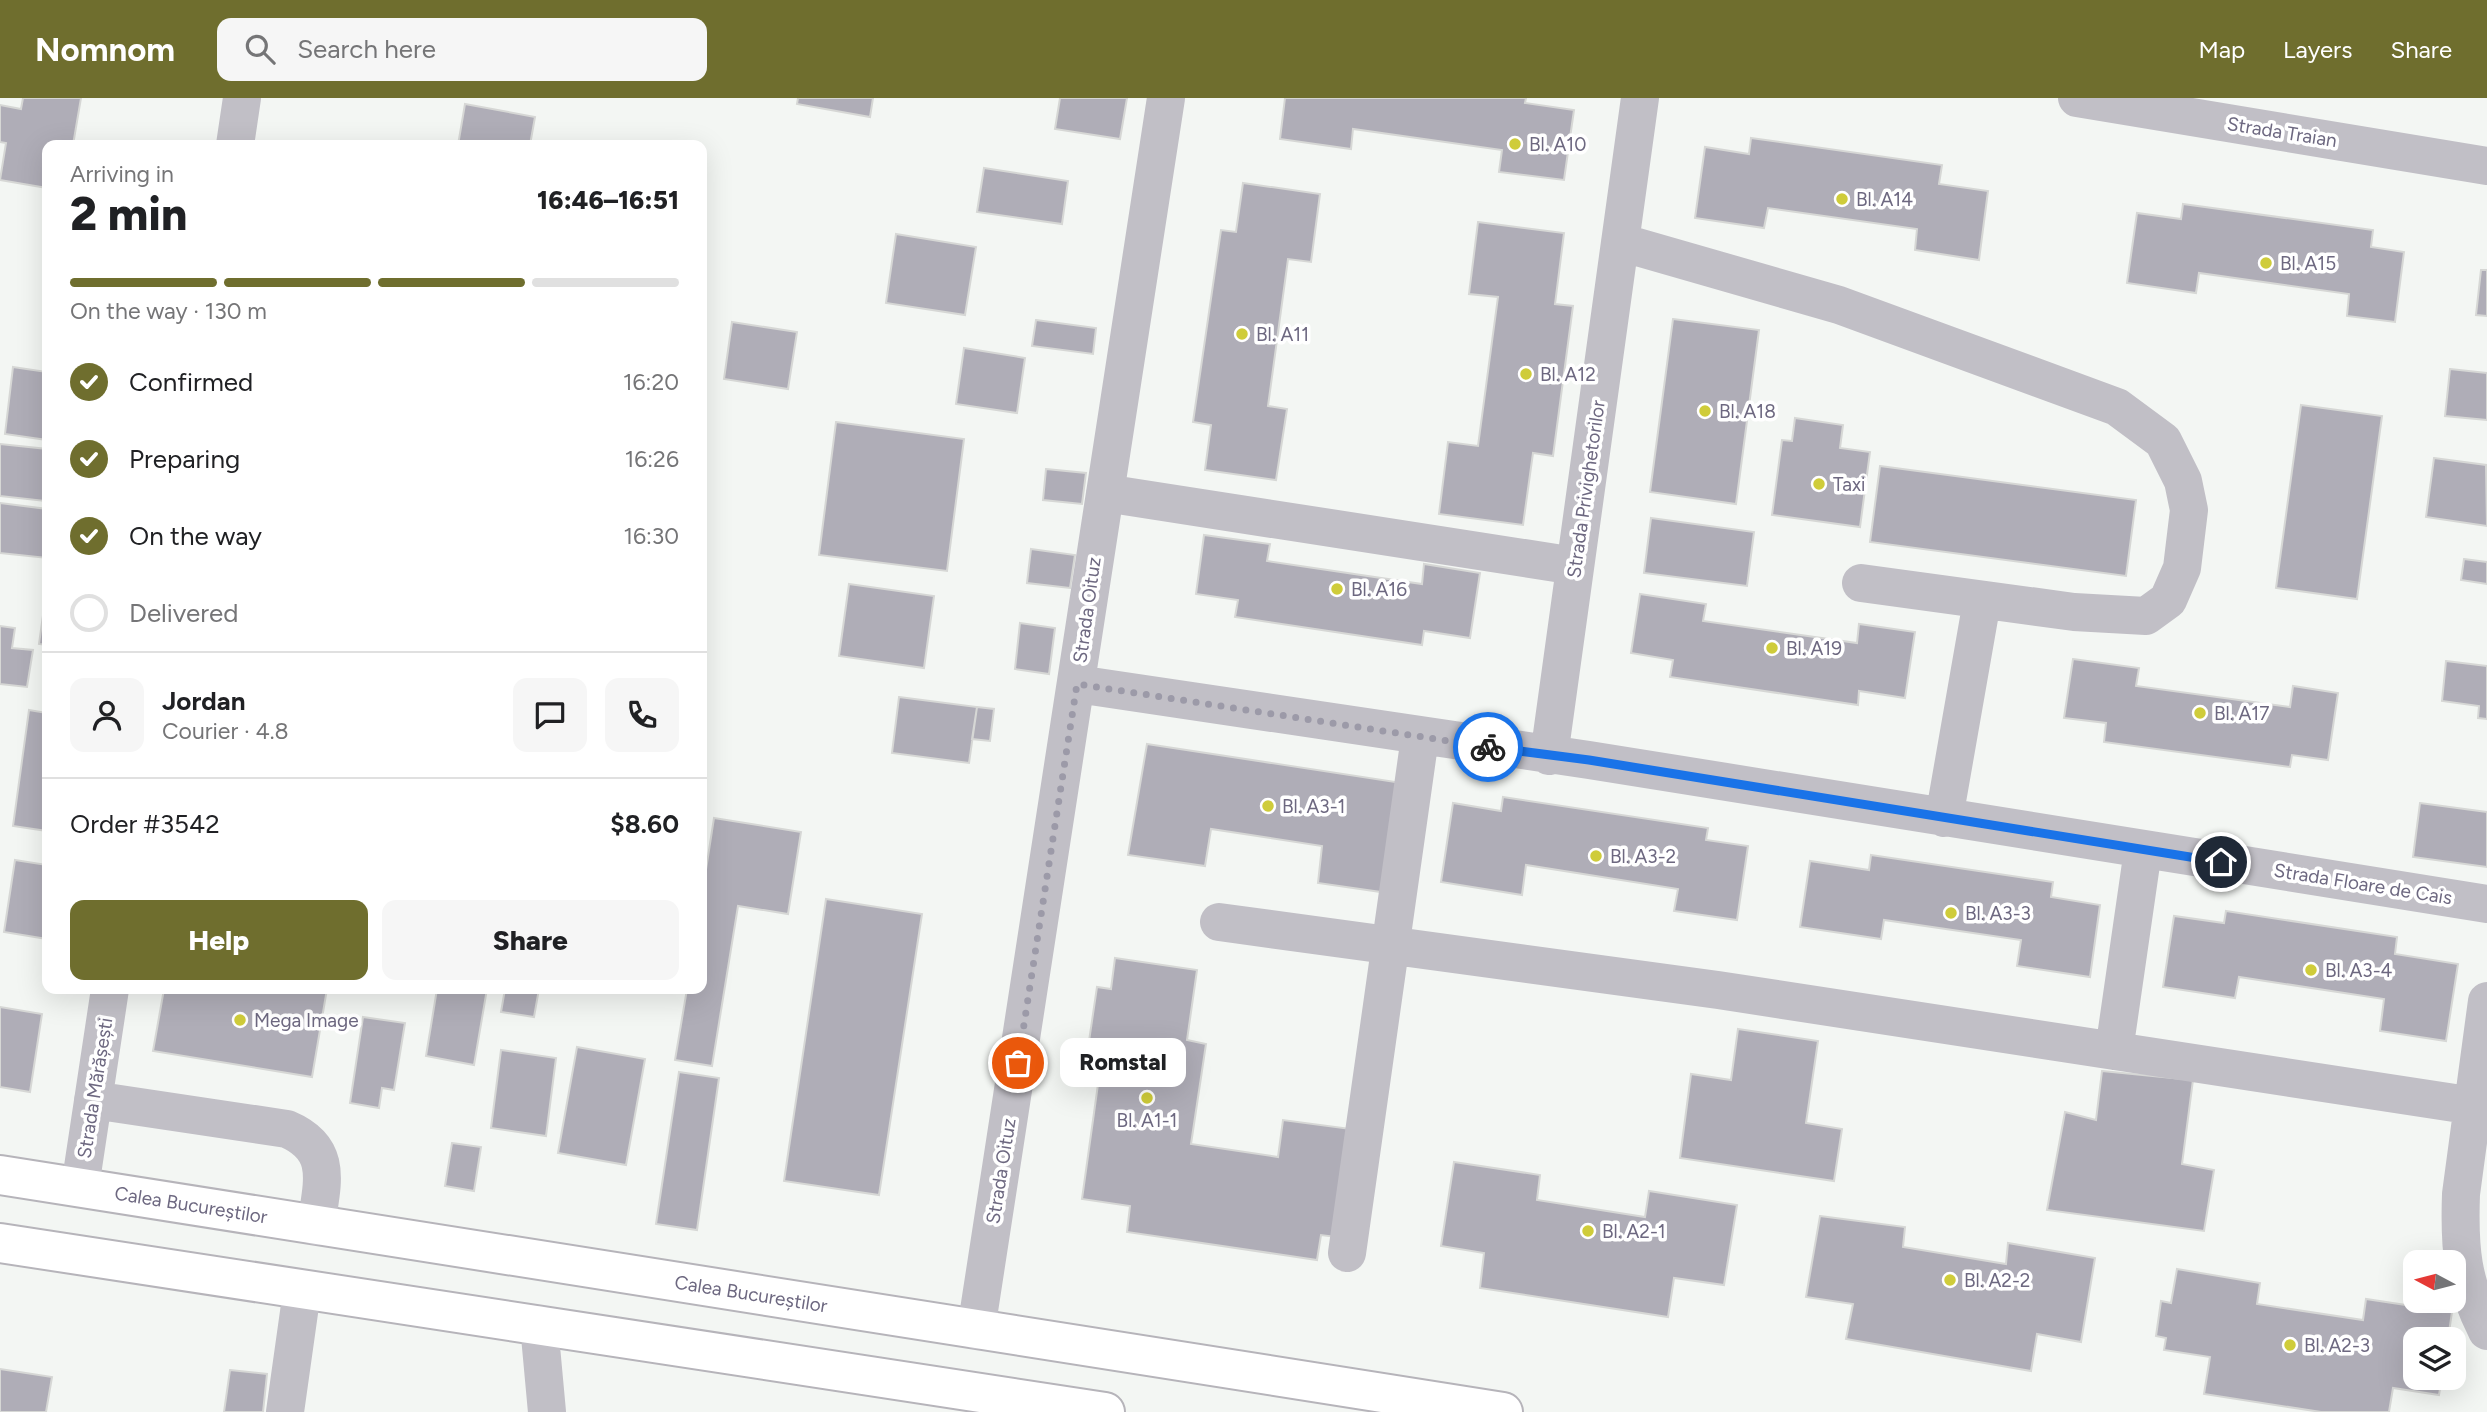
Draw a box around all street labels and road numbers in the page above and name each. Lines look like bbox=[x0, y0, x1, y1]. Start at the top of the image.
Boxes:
street label: Strada Traian bbox=[2225, 112, 2339, 152]
street label: Strada Privighetorilor bbox=[1562, 398, 1610, 579]
street label: Strada Oituz bbox=[1068, 556, 1106, 664]
street label: Strada Floare de Cais bbox=[2272, 859, 2454, 909]
street label: Strada Mărășești bbox=[73, 1016, 117, 1160]
street label: Strada Oituz bbox=[981, 1116, 1021, 1226]
street label: Calea Bucureștilor bbox=[113, 1182, 270, 1229]
street label: Calea Bucureștilor bbox=[673, 1271, 830, 1318]

